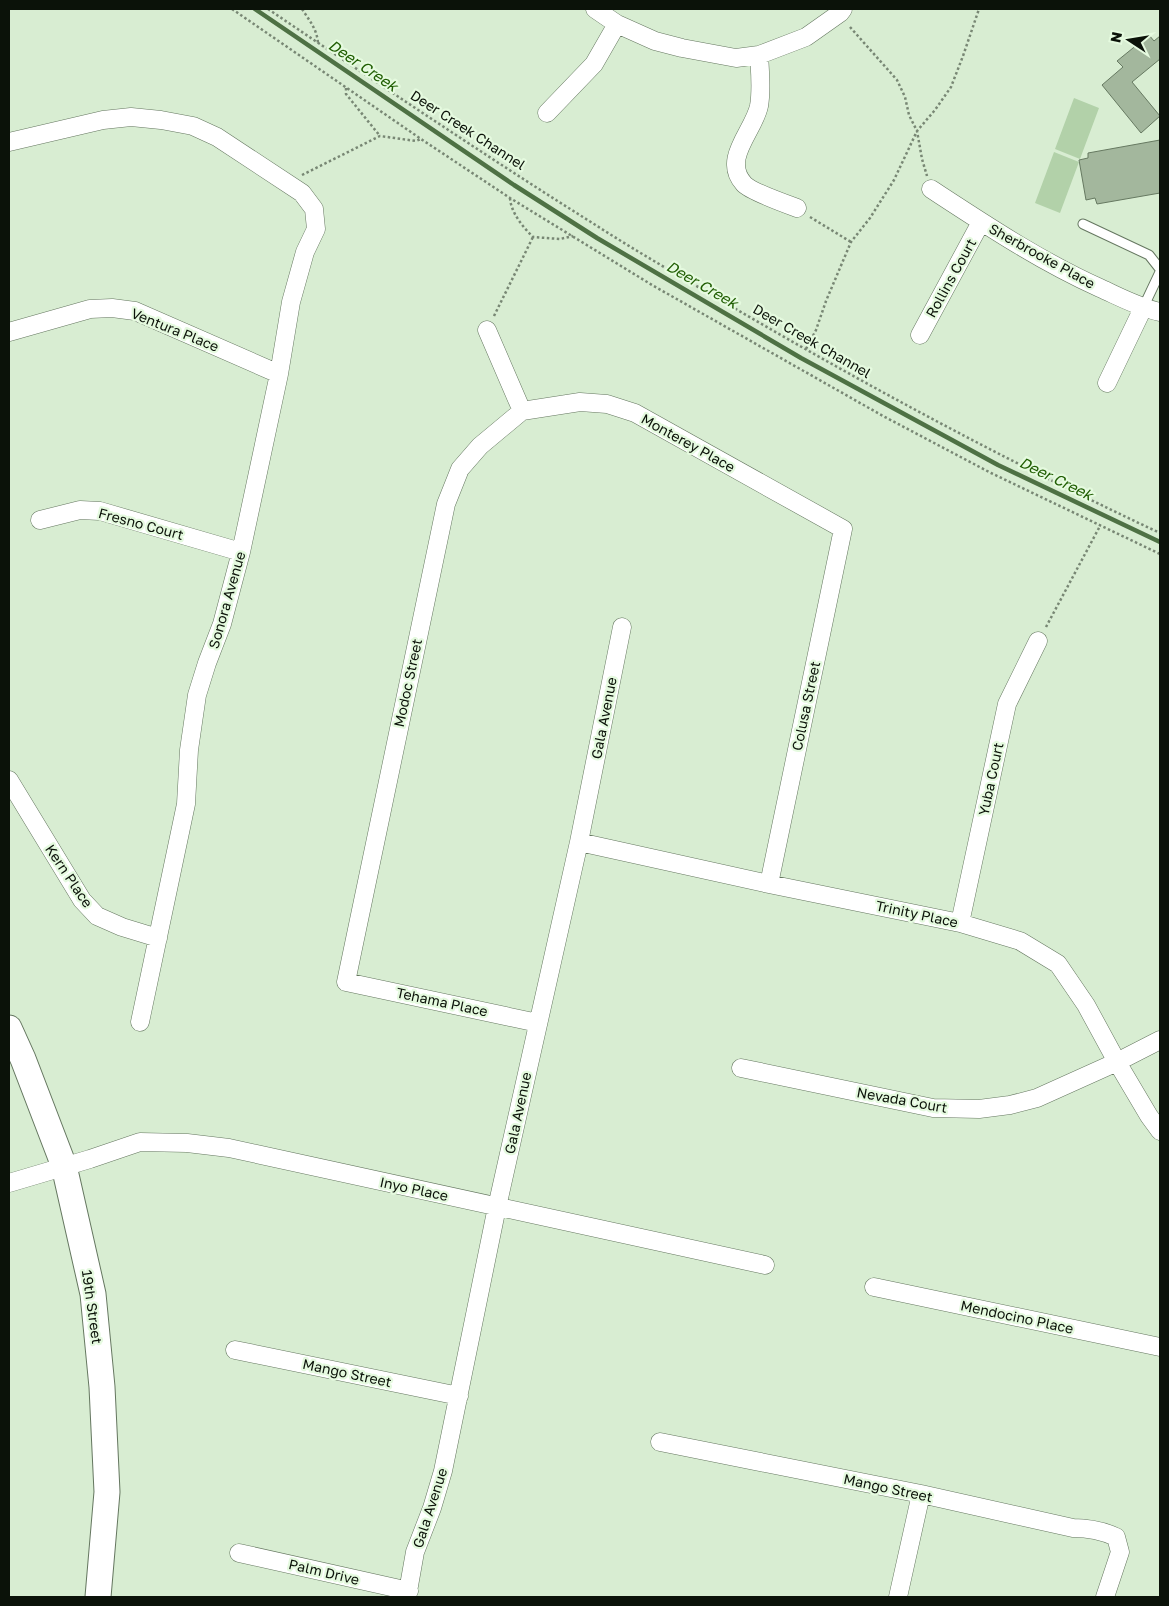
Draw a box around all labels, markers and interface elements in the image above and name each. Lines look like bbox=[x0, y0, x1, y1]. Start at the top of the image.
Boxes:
north arrow bbox=[1104, 15, 1154, 65]
text: N bbox=[1106, 30, 1125, 44]
water label: Deer Creek bbox=[326, 36, 403, 96]
street label: Deer Creek Channel bbox=[408, 86, 529, 173]
street label: Sherbrooke Place bbox=[986, 219, 1098, 292]
street label: Rollins Court bbox=[922, 235, 979, 320]
water label: Deer Creek bbox=[664, 257, 743, 313]
street label: Deer Creek Channel bbox=[750, 300, 874, 381]
street label: Ventura Place bbox=[129, 304, 222, 355]
street label: Monterey Place bbox=[638, 410, 738, 475]
water label: Deer Creek bbox=[1017, 453, 1097, 504]
street label: Fresno Court bbox=[97, 504, 186, 543]
street label: Sonora Avenue bbox=[204, 549, 249, 651]
street label: Modoc Street bbox=[390, 637, 425, 729]
street label: Colusa Street bbox=[788, 660, 823, 752]
street label: Gala Avenue bbox=[587, 675, 620, 760]
street label: Yuba Court bbox=[974, 741, 1007, 817]
street label: Kern Place bbox=[42, 841, 97, 910]
street label: Trinity Place bbox=[874, 897, 960, 931]
street label: Tehama Place bbox=[395, 984, 489, 1020]
street label: Gala Avenue bbox=[501, 1070, 534, 1155]
street label: Nevada Court bbox=[856, 1083, 949, 1116]
street label: Inyo Place bbox=[378, 1173, 450, 1204]
street label: 19th Street bbox=[79, 1269, 106, 1345]
street label: Mendocino Place bbox=[959, 1296, 1075, 1337]
street label: Mango Street bbox=[301, 1355, 393, 1390]
street label: Gala Avenue bbox=[409, 1466, 450, 1550]
street label: Mango Street bbox=[842, 1470, 934, 1505]
street label: Palm Drive bbox=[287, 1555, 361, 1588]

